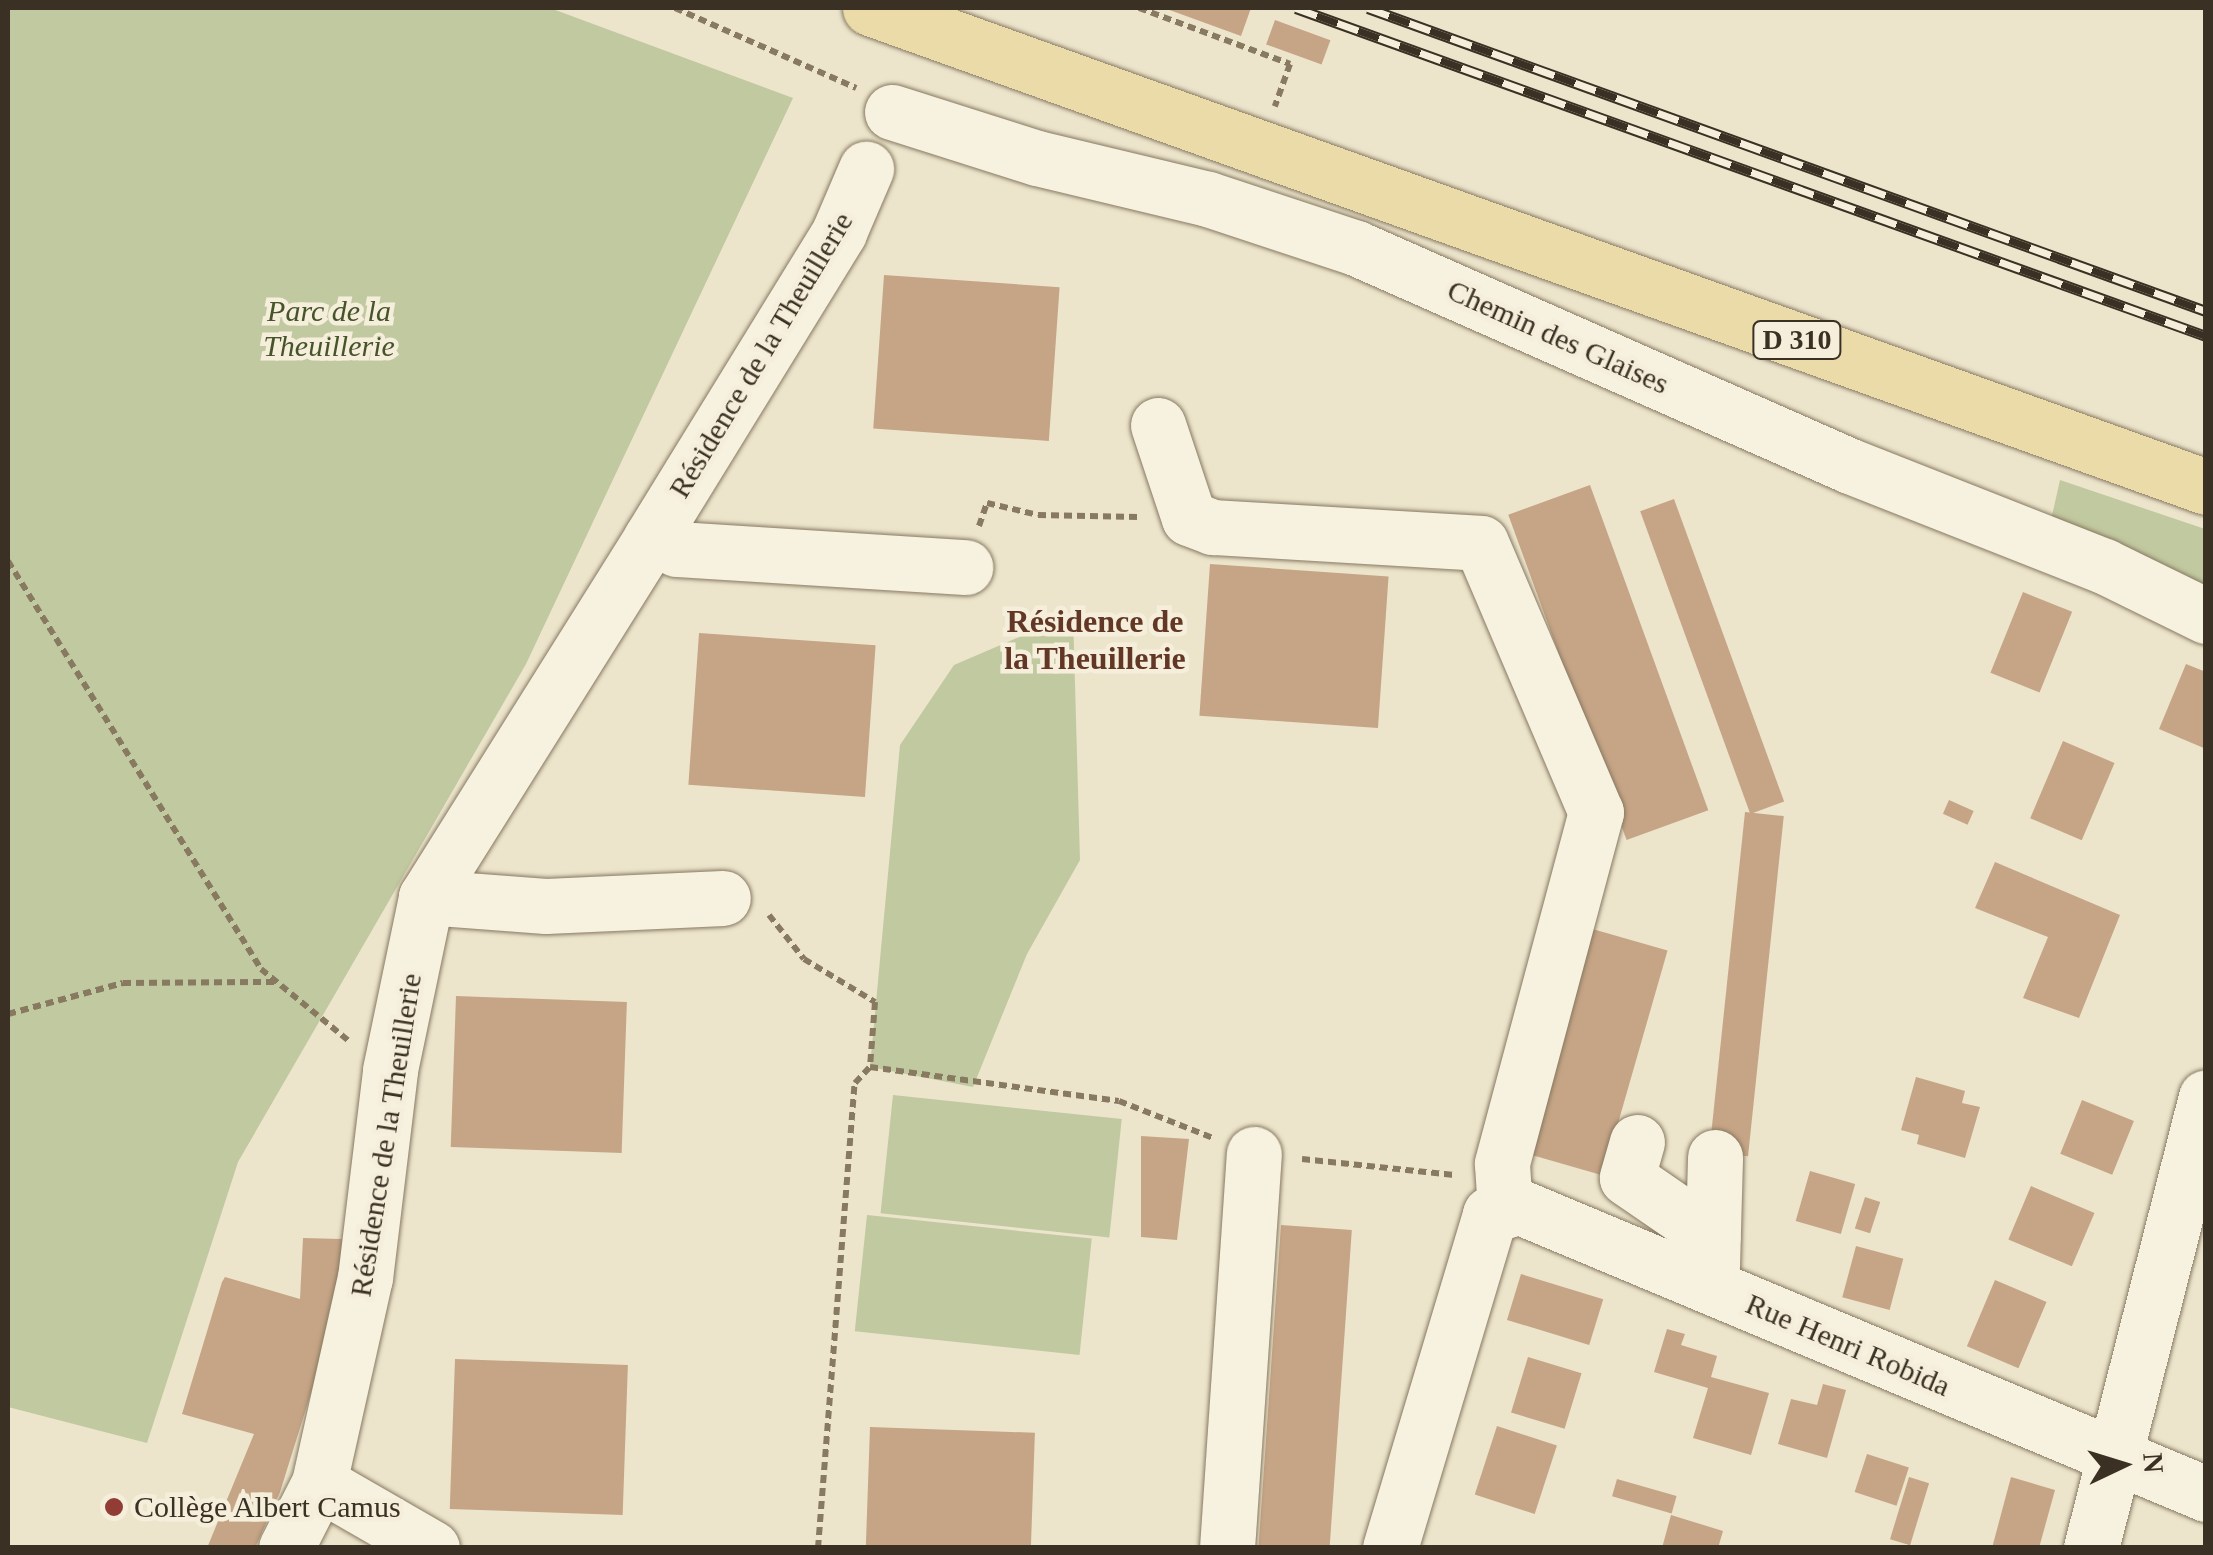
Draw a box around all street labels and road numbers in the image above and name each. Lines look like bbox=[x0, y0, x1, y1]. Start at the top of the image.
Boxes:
street label: Résidence de la Theuillerie bbox=[661, 205, 861, 505]
street label: Chemin des Glaises bbox=[1442, 272, 1674, 402]
road number: D 310 bbox=[1752, 317, 1842, 363]
street label: Résidence de la Theuillerie bbox=[343, 971, 429, 1299]
street label: Rue Henri Robida bbox=[1740, 1286, 1956, 1404]

